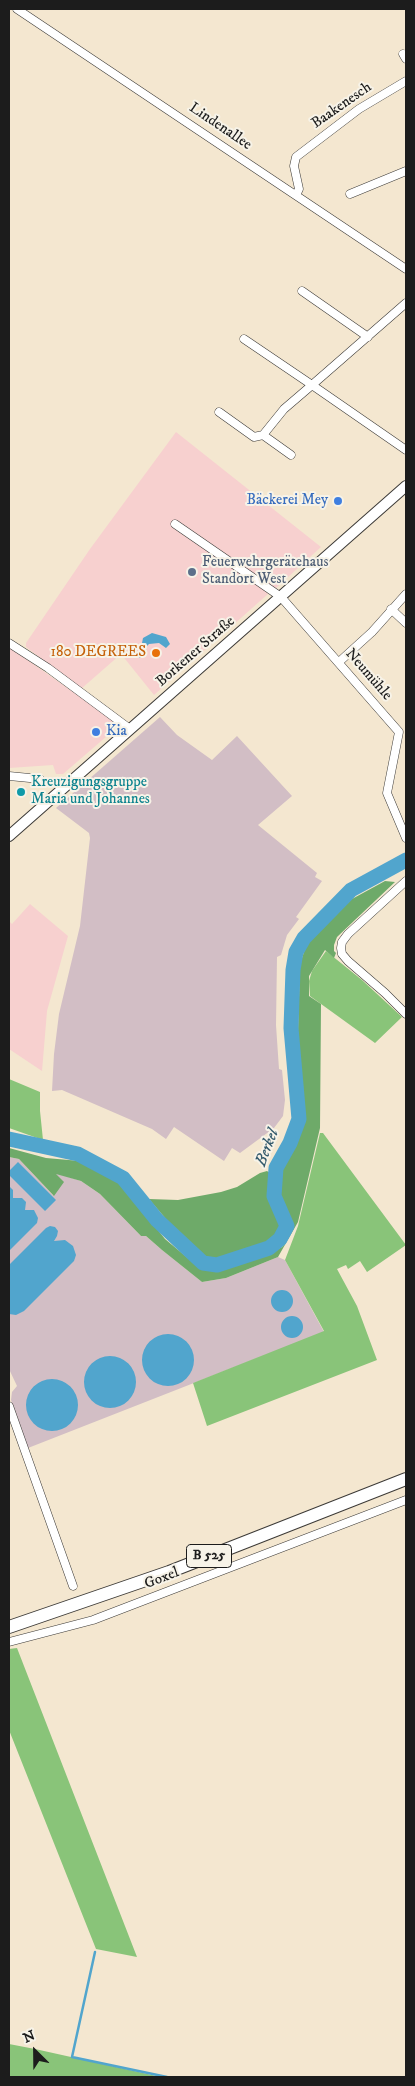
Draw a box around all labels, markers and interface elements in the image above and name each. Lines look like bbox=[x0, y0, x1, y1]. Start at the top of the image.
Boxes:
street label: Baakenesch bbox=[309, 79, 375, 133]
street label: Lindenallee bbox=[185, 99, 255, 155]
place label: Bäckerei Mey bbox=[246, 492, 328, 510]
marker: Bäckerei Mey bbox=[332, 495, 344, 507]
place label: Feuerwehrgerätehaus Standort West bbox=[202, 554, 328, 589]
marker: Feuerwehrgerätehaus Standort West bbox=[186, 566, 198, 578]
street label: Borkener Straße bbox=[153, 613, 239, 691]
place label: 180 DEGREES bbox=[51, 644, 146, 662]
street label: Neumühle bbox=[341, 646, 395, 704]
marker: 180 DEGREES bbox=[150, 647, 162, 659]
place label: Kia bbox=[106, 723, 127, 741]
marker: Kia bbox=[90, 726, 102, 738]
place label: Kreuzigungsgruppe Maria und Johannes bbox=[31, 774, 150, 809]
marker: Kreuzigungsgruppe Maria und Johannes bbox=[15, 786, 27, 798]
water label: Berkel bbox=[252, 1127, 284, 1169]
road number: B 525 bbox=[186, 1544, 232, 1568]
street label: Goxel bbox=[142, 1564, 182, 1594]
north arrow bbox=[10, 2026, 60, 2076]
text: N bbox=[20, 2027, 38, 2048]

